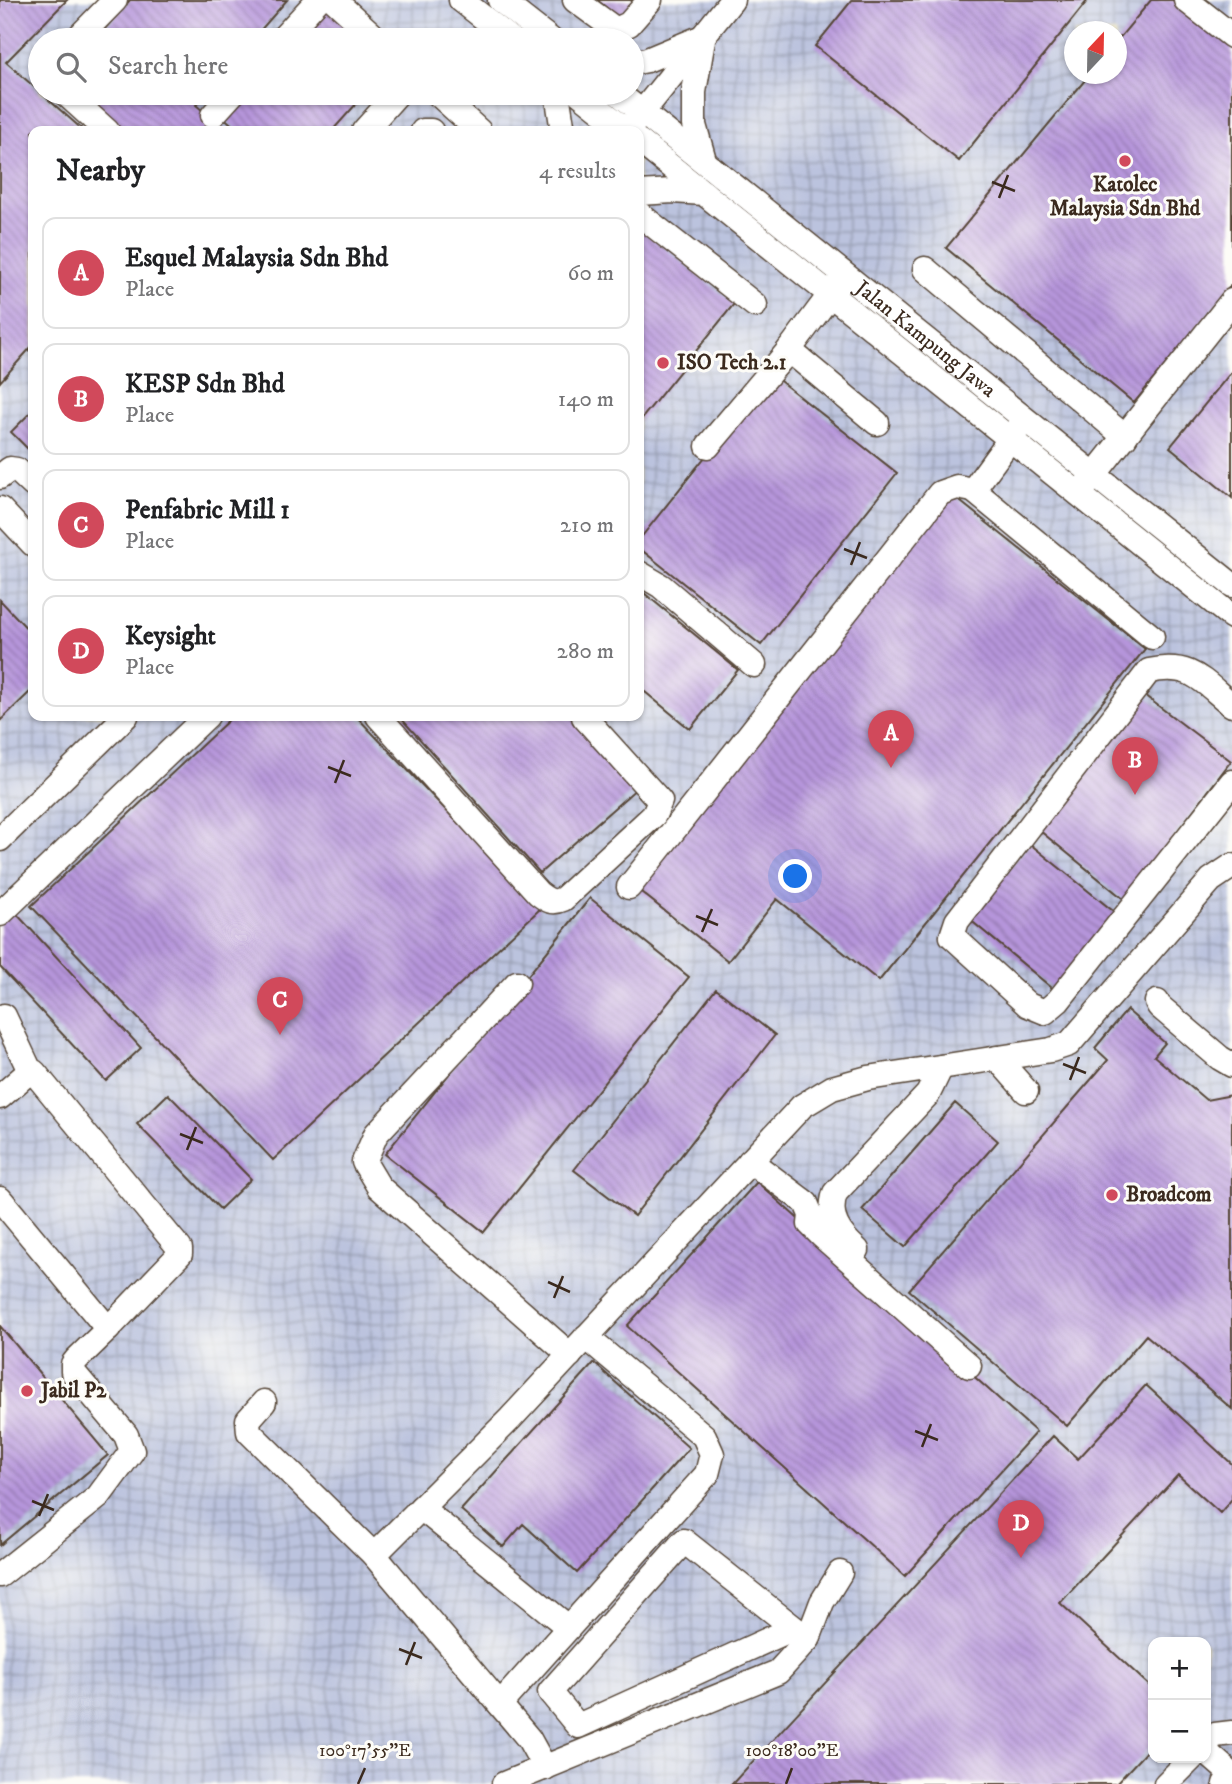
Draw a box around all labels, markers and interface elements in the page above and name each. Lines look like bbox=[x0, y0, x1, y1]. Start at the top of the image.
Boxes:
north arrow bbox=[1064, 21, 1127, 84]
search box bbox=[28, 28, 644, 105]
icon: search bbox=[52, 48, 90, 86]
text: Search here bbox=[108, 50, 228, 83]
text: Nearby bbox=[56, 153, 145, 190]
marker: Katolec Malaysia Sdn Bhd bbox=[1117, 153, 1133, 169]
text: 4 results bbox=[539, 157, 616, 186]
place label: Katolec Malaysia Sdn Bhd bbox=[1050, 172, 1201, 222]
text: Esquel Malaysia Sdn Bhd bbox=[125, 242, 388, 275]
text: A bbox=[74, 259, 88, 288]
text: 60 m bbox=[567, 259, 614, 288]
street label: Jalan Kampung Jawa bbox=[848, 274, 1001, 404]
text: Place bbox=[125, 275, 174, 304]
place label: ISO Tech 2.1 bbox=[677, 350, 787, 376]
marker: ISO Tech 2.1 bbox=[655, 355, 671, 371]
text: KESP Sdn Bhd bbox=[125, 368, 285, 401]
text: B bbox=[74, 385, 88, 414]
text: 140 m bbox=[558, 385, 614, 414]
text: Place bbox=[125, 401, 174, 430]
text: Penfabric Mill 1 bbox=[125, 494, 290, 527]
text: C bbox=[73, 511, 89, 540]
text: 210 m bbox=[560, 511, 614, 540]
text: Place bbox=[125, 527, 174, 556]
text: Keysight bbox=[125, 620, 216, 653]
text: D bbox=[72, 637, 90, 666]
text: 280 m bbox=[557, 637, 614, 666]
text: Place bbox=[125, 653, 174, 682]
pin: A bbox=[868, 710, 914, 768]
pin: B bbox=[1112, 737, 1158, 795]
your location bbox=[778, 859, 812, 893]
pin: C bbox=[257, 977, 303, 1035]
place label: Broadcom bbox=[1126, 1182, 1212, 1208]
marker: Broadcom bbox=[1104, 1187, 1120, 1203]
place label: Jabil P2 bbox=[39, 1378, 107, 1404]
marker: Jabil P2 bbox=[19, 1383, 35, 1399]
pin: D bbox=[998, 1500, 1044, 1558]
map controls bbox=[1148, 1637, 1211, 1763]
button: + bbox=[1148, 1637, 1211, 1700]
button: − bbox=[1148, 1700, 1211, 1763]
text: 100°17'55"E bbox=[319, 1740, 411, 1762]
text: 100°18'00"E bbox=[746, 1740, 839, 1762]

